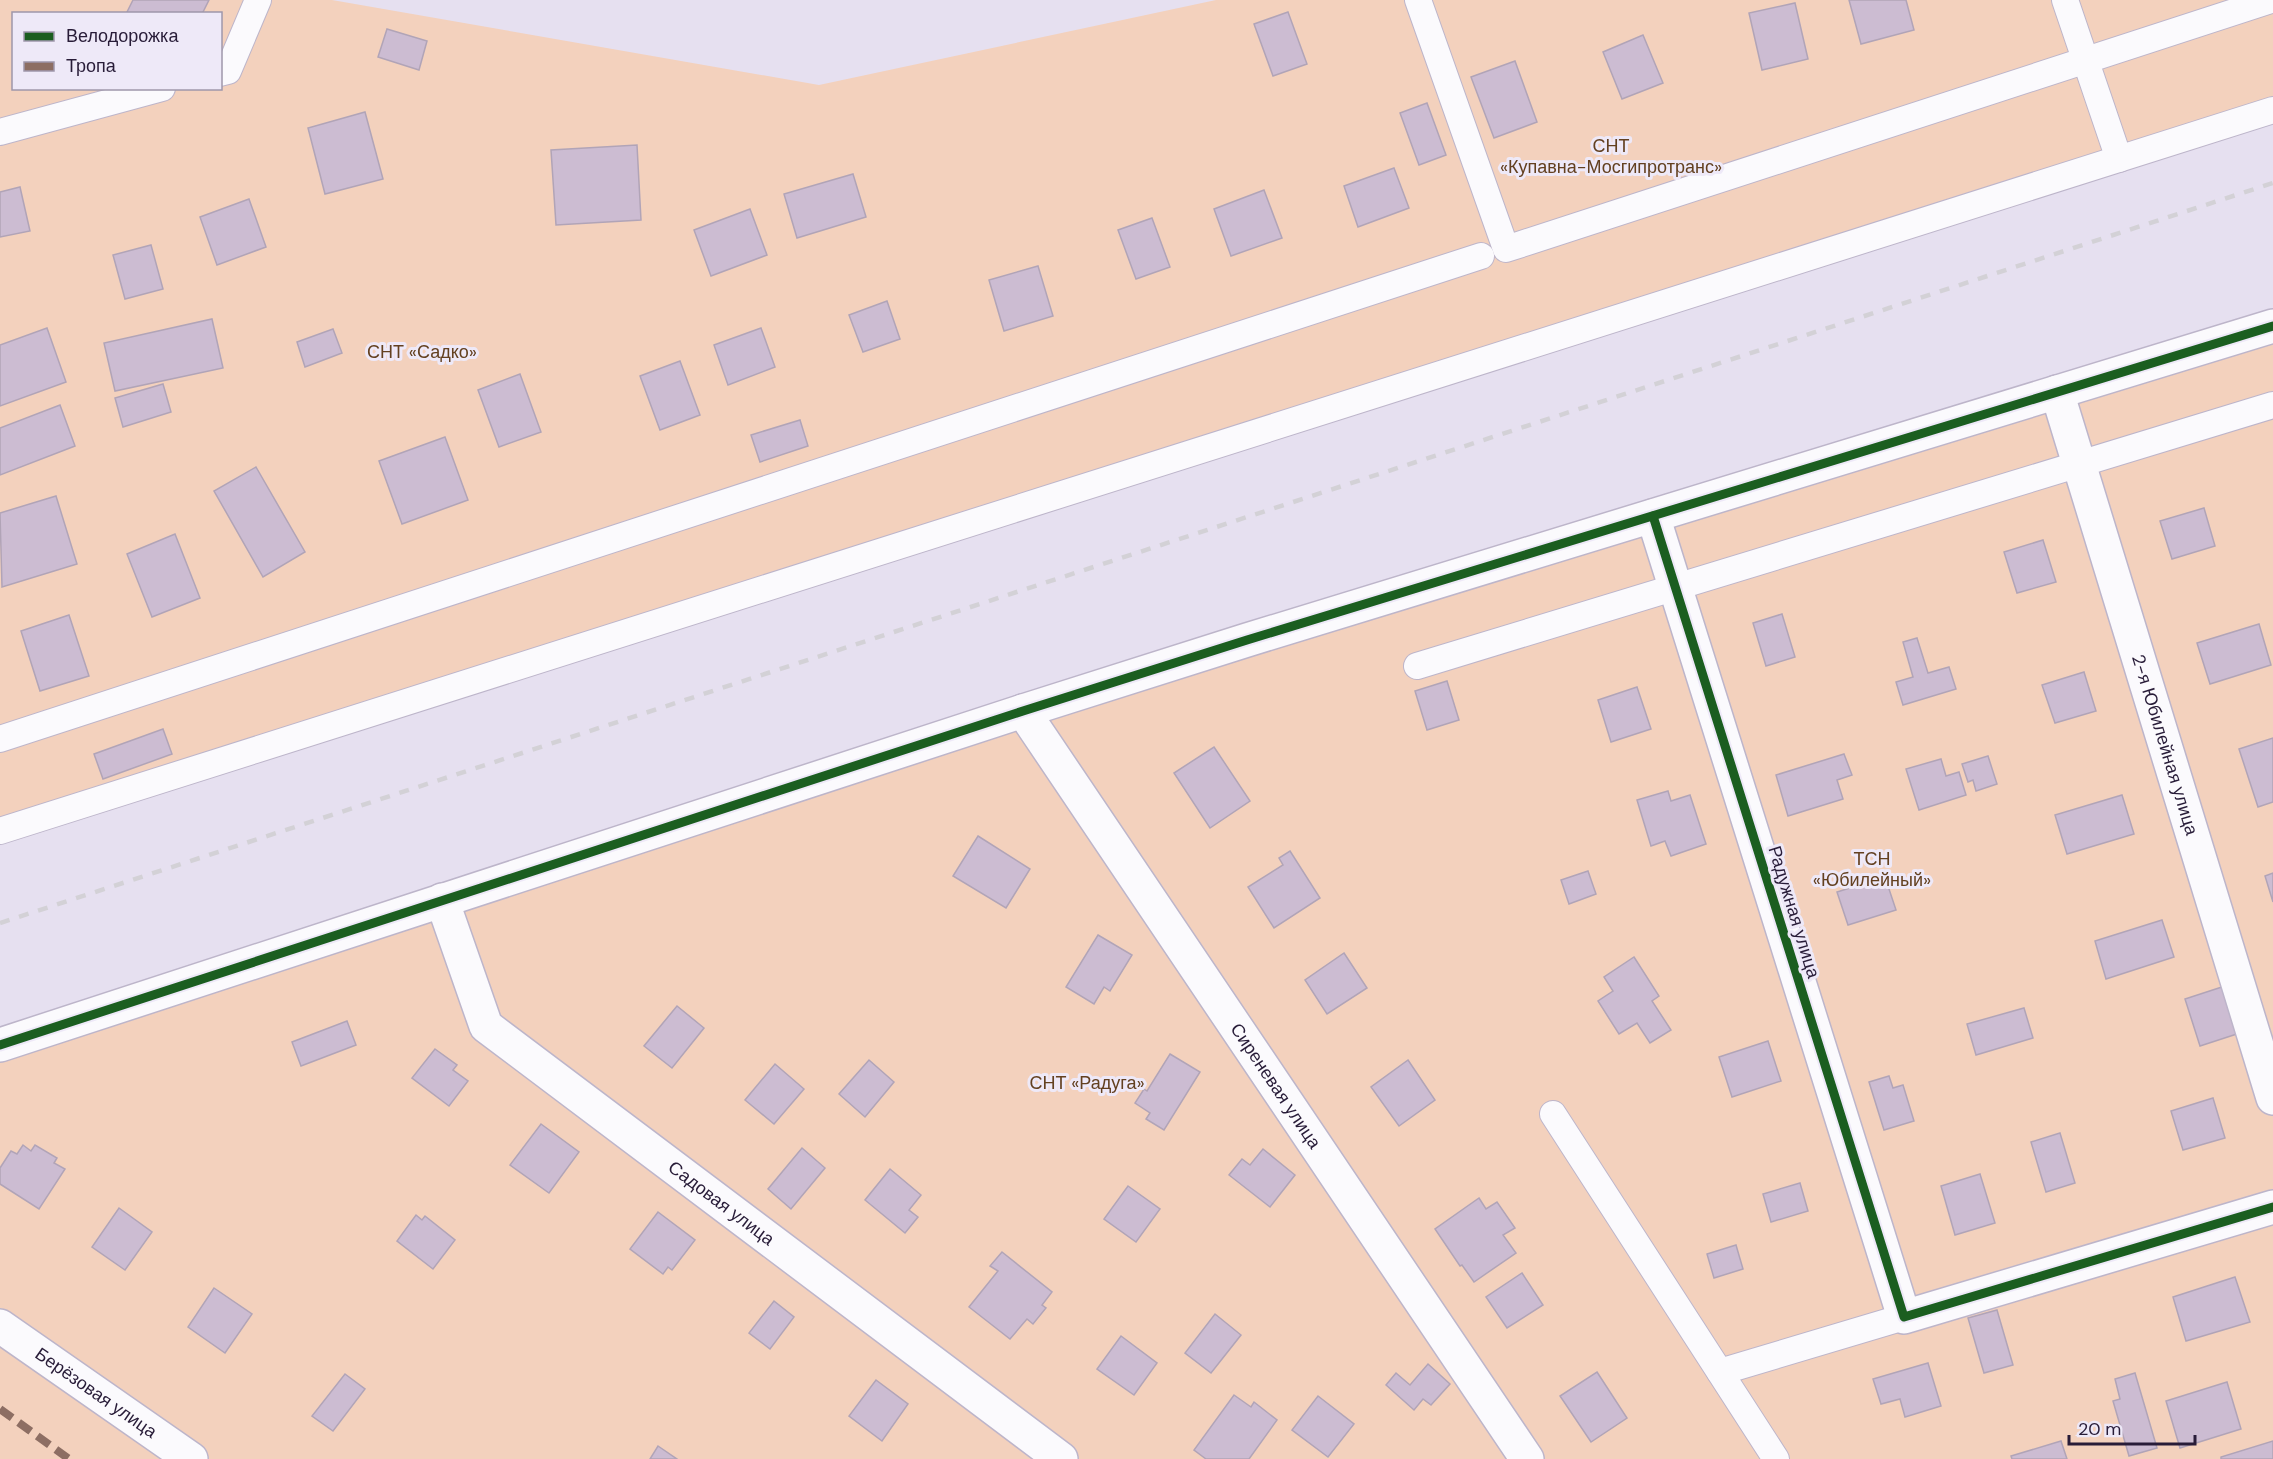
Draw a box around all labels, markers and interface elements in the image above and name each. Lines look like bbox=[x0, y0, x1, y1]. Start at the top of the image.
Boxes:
legend bbox=[12, 12, 222, 90]
text: Велодорожка bbox=[66, 24, 179, 48]
text: Тропа bbox=[66, 54, 117, 78]
park label: СНТ «Купавна-Мосгипротранс» bbox=[1500, 134, 1722, 179]
park label: СНТ «Садко» bbox=[367, 340, 477, 364]
street label: 2-я Юбилейная улица bbox=[2126, 652, 2204, 839]
street label: Радужная улица bbox=[1762, 843, 1826, 982]
park label: ТСН «Юбилейный» bbox=[1813, 847, 1931, 892]
street label: Сиреневая улица bbox=[1225, 1018, 1327, 1154]
park label: СНТ «Радуга» bbox=[1029, 1071, 1145, 1095]
street label: Садовая улица bbox=[663, 1155, 780, 1252]
street label: Берёзовая улица bbox=[30, 1342, 163, 1444]
scale bar bbox=[2069, 1408, 2195, 1446]
text: 20 m bbox=[2078, 1417, 2121, 1441]

